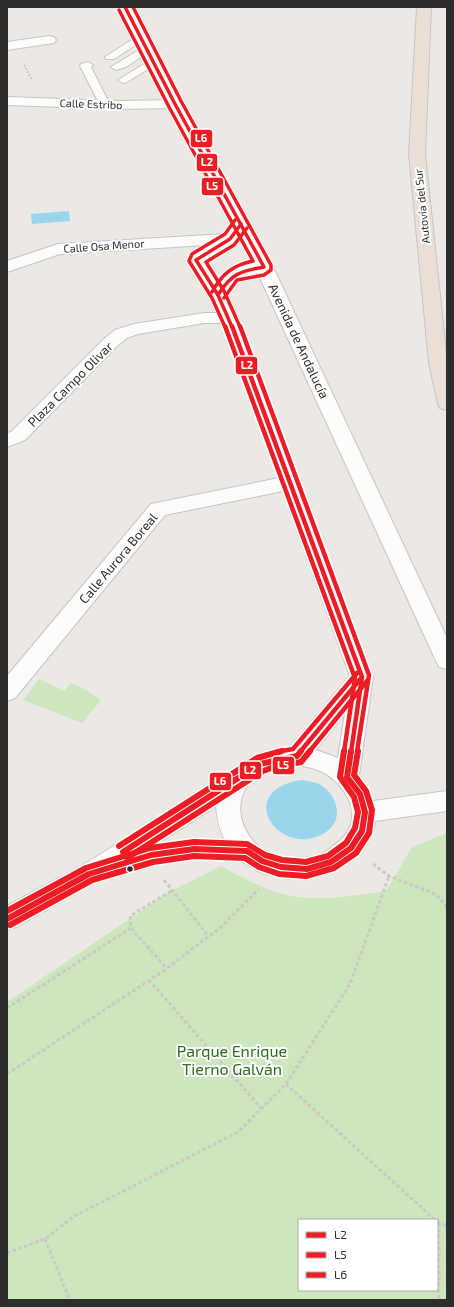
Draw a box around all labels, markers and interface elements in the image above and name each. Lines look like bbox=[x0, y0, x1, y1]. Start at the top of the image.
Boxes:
street label: Calle Estribo bbox=[59, 96, 123, 111]
line badge: L6 bbox=[190, 129, 213, 148]
text: L6 bbox=[195, 131, 208, 144]
line badge: L2 bbox=[196, 153, 218, 172]
text: L2 bbox=[201, 155, 213, 168]
street label: Autovía del Sur bbox=[411, 167, 432, 244]
line badge: L5 bbox=[201, 177, 224, 196]
text: L5 bbox=[206, 179, 218, 192]
street label: Calle Osa Menor bbox=[63, 236, 146, 255]
street label: Avenida de Andalucía bbox=[265, 281, 333, 401]
street label: Plaza Campo Olivar bbox=[24, 338, 116, 430]
line badge: L2 bbox=[235, 356, 258, 375]
text: L2 bbox=[241, 358, 253, 371]
street label: Calle Aurora Boreal bbox=[75, 509, 161, 607]
line badge: L5 bbox=[272, 756, 295, 775]
text: L5 bbox=[277, 758, 289, 771]
line badge: L2 bbox=[239, 761, 262, 780]
text: L2 bbox=[244, 763, 256, 776]
line badge: L6 bbox=[209, 772, 232, 791]
text: L6 bbox=[214, 774, 227, 787]
unlabelled marker bbox=[125, 864, 135, 874]
park label: Parque Enrique Tierno Galván bbox=[177, 1041, 287, 1078]
legend bbox=[298, 1219, 438, 1291]
text: L2 bbox=[334, 1227, 347, 1241]
text: L5 bbox=[334, 1247, 347, 1261]
text: L6 bbox=[334, 1267, 347, 1281]

